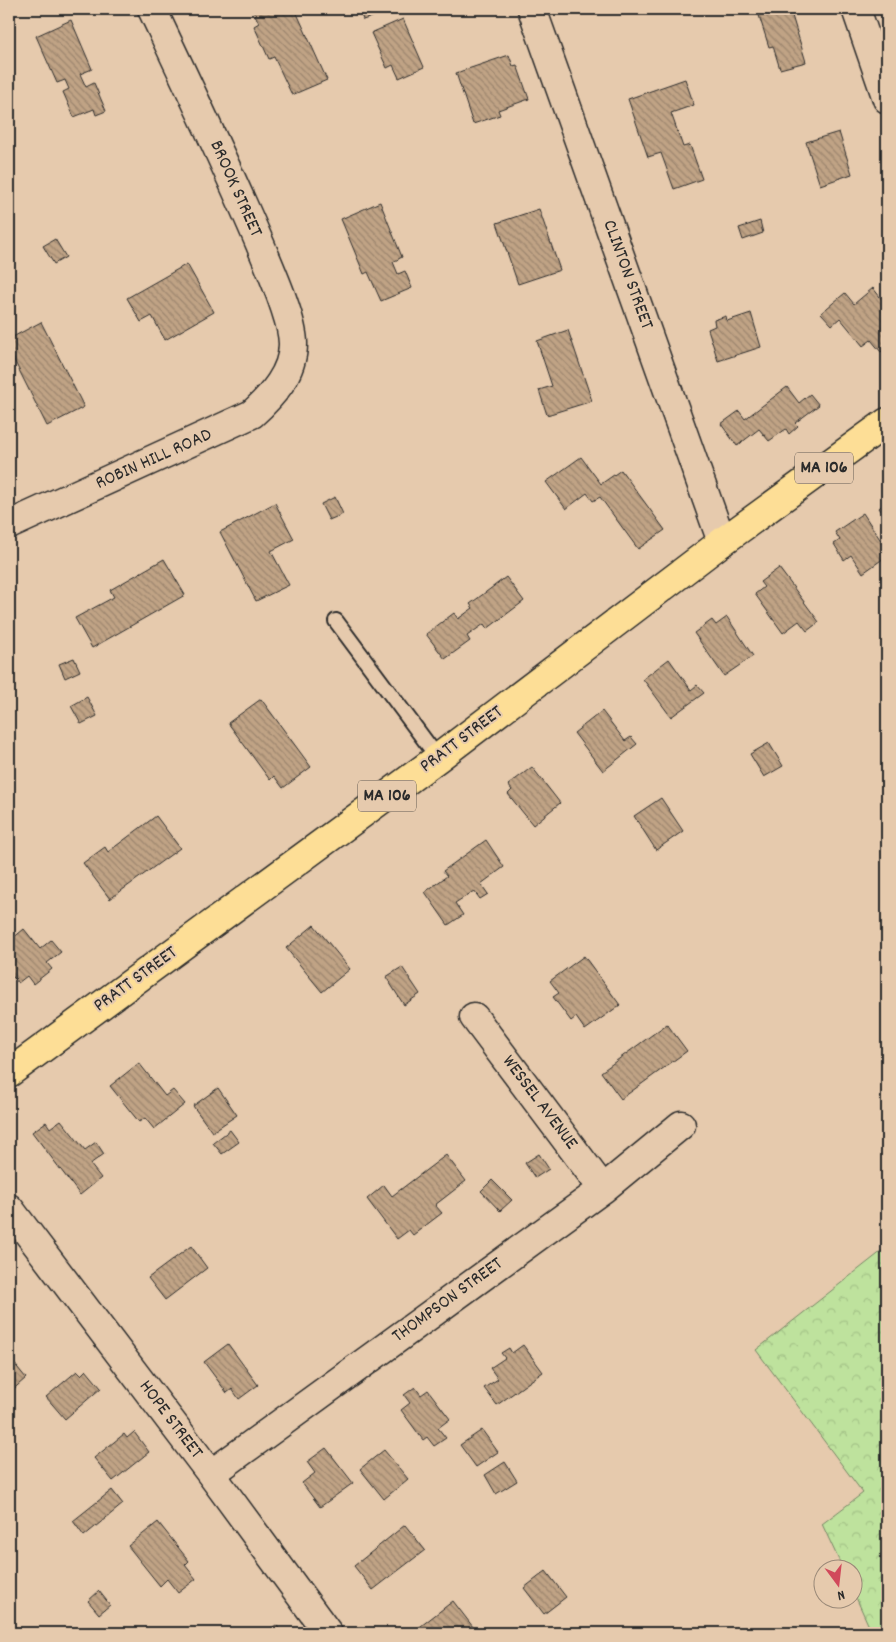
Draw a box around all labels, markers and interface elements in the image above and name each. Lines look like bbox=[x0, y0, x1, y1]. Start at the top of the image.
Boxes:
street label: BROOK STREET bbox=[202, 136, 268, 242]
street label: CLINTON STREET bbox=[595, 216, 659, 334]
street label: ROBIN HILL ROAD bbox=[92, 422, 217, 498]
road number: MA 106 bbox=[795, 452, 853, 483]
street label: PRATT STREET bbox=[415, 700, 510, 780]
road number: MA 106 bbox=[358, 780, 416, 811]
street label: PRATT STREET bbox=[88, 940, 184, 1020]
street label: WESSEL AVENUE bbox=[494, 1050, 584, 1156]
street label: THOMPSON STREET bbox=[387, 1251, 509, 1350]
street label: HOPE STREET bbox=[131, 1375, 209, 1465]
north arrow bbox=[814, 1560, 864, 1610]
text: N bbox=[835, 1584, 847, 1605]

